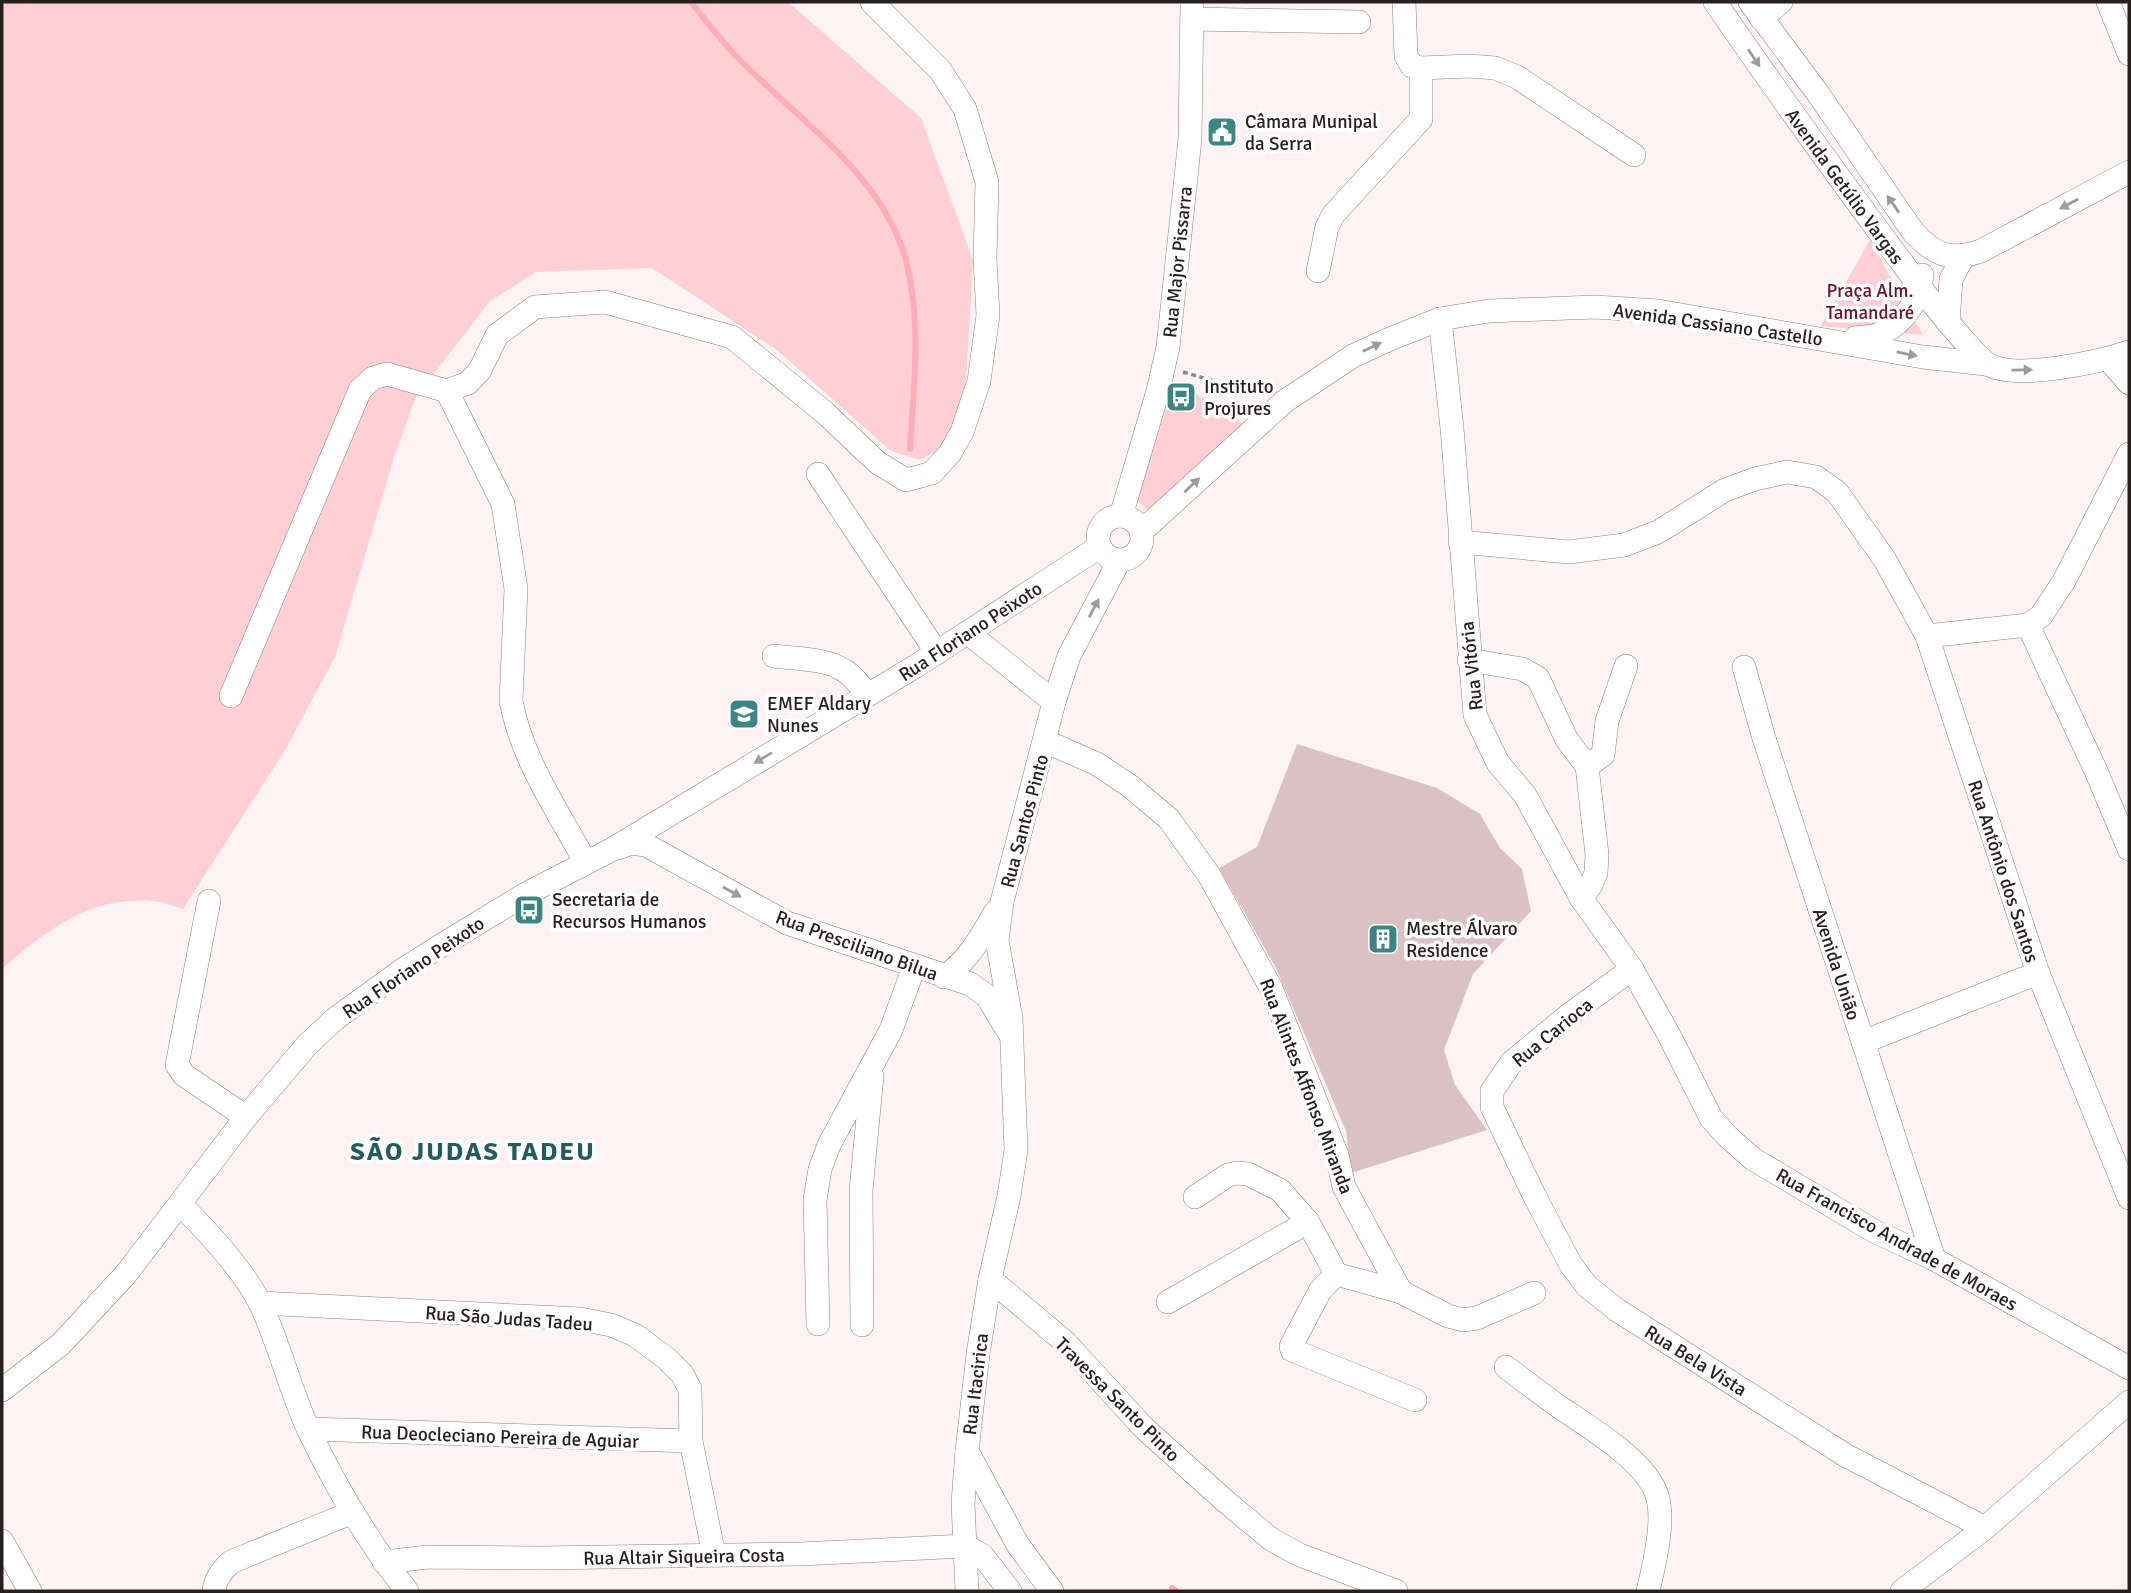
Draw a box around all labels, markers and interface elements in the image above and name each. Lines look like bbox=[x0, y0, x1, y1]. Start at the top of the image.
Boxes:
one-way arrow bbox=[1747, 49, 1761, 67]
street label: Avenida Getúlio Vargas bbox=[1780, 104, 1909, 269]
place label: Câmara Munipal da Serra bbox=[1245, 110, 1378, 156]
public building icon: Câmara Munipal da Serra bbox=[1205, 115, 1239, 149]
street label: Rua Major Pissarra bbox=[1158, 185, 1198, 339]
one-way arrow bbox=[1886, 195, 1900, 213]
one-way arrow bbox=[2059, 199, 2079, 210]
park label: Praça Alm. Tamandaré bbox=[1826, 279, 1914, 325]
street label: Avenida Cassiano Castello bbox=[1612, 298, 1824, 352]
one-way arrow bbox=[1362, 342, 1382, 353]
one-way arrow bbox=[1897, 349, 1919, 360]
one-way arrow bbox=[2012, 364, 2034, 376]
place label: Instituto Projures bbox=[1204, 375, 1274, 421]
bus stop icon: Instituto Projures bbox=[1164, 380, 1198, 414]
one-way arrow bbox=[1183, 477, 1200, 493]
street label: Rua Floriano Peixoto bbox=[894, 576, 1047, 687]
one-way arrow bbox=[1088, 598, 1099, 618]
street label: Rua Vitória bbox=[1455, 620, 1489, 712]
place label: EMEF Aldary Nunes bbox=[767, 692, 871, 738]
school or university icon: EMEF Aldary Nunes bbox=[727, 697, 761, 731]
one-way arrow bbox=[754, 751, 773, 764]
street label: Rua Santos Pinto bbox=[996, 752, 1054, 891]
street label: Rua Antônio dos Santos bbox=[1962, 777, 2044, 966]
one-way arrow bbox=[722, 886, 742, 898]
place label: Secretaria de Recursos Humanos bbox=[552, 888, 706, 934]
bus stop icon: Secretaria de Recursos Humanos bbox=[512, 893, 546, 927]
street label: Rua Presciliano Bilua bbox=[772, 905, 941, 986]
street label: Avenida União bbox=[1807, 905, 1865, 1023]
street label: Rua Floriano Peixoto bbox=[338, 911, 489, 1024]
place label: Mestre Álvaro Residence bbox=[1406, 917, 1518, 963]
building icon: Mestre Álvaro Residence bbox=[1366, 922, 1400, 956]
street label: Rua Alintes Affonso Miranda bbox=[1254, 975, 1358, 1198]
street label: Rua Carioca bbox=[1507, 993, 1598, 1073]
district label: SÃO JUDAS TADEU bbox=[350, 1136, 596, 1168]
street label: Rua Francisco Andrade de Moraes bbox=[1772, 1163, 2021, 1316]
street label: Rua São Judas Tadeu bbox=[424, 1301, 594, 1337]
street label: Rua Bela Vista bbox=[1640, 1320, 1751, 1402]
street label: Rua Itacirica bbox=[958, 1332, 994, 1436]
street label: Travessa Santo Pinto bbox=[1050, 1332, 1185, 1467]
street label: Rua Deocleciano Pereira de Aguiar bbox=[361, 1420, 639, 1454]
street label: Rua Altair Siqueira Costa bbox=[583, 1543, 785, 1571]

